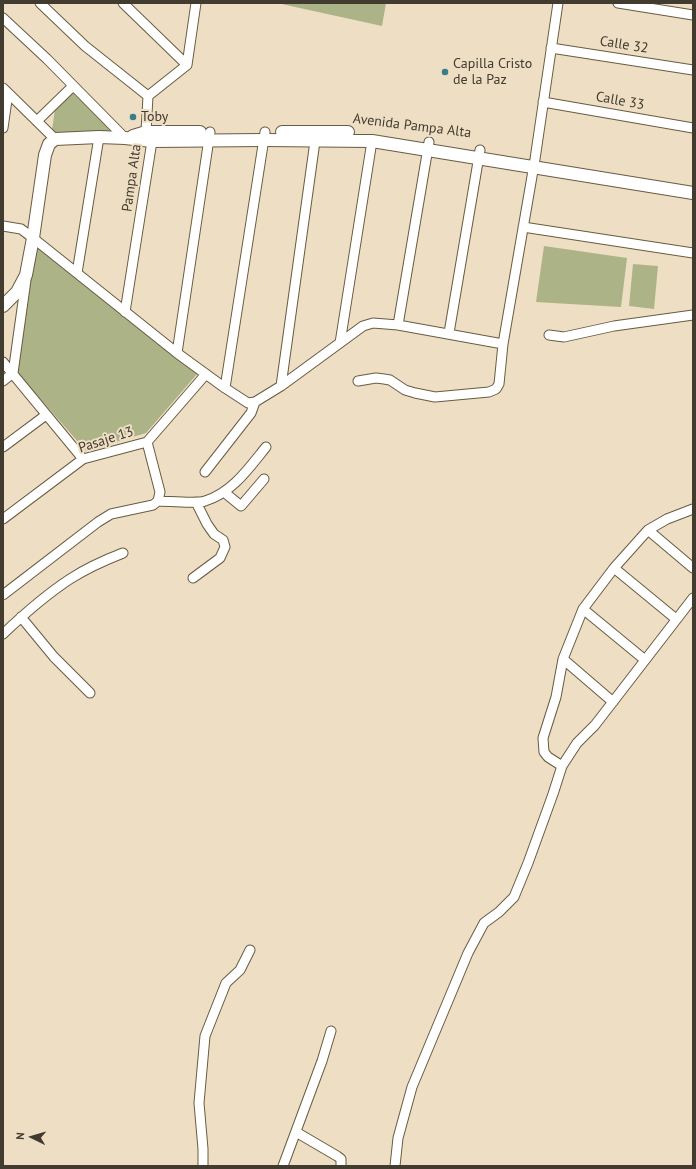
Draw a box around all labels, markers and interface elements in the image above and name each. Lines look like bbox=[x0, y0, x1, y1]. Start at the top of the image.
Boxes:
street label: Calle 32 bbox=[598, 33, 650, 57]
place label: Capilla Cristo de la Paz bbox=[453, 56, 532, 88]
marker: Capilla Cristo de la Paz bbox=[440, 67, 450, 77]
street label: Calle 33 bbox=[594, 88, 646, 114]
place label: Toby bbox=[141, 109, 168, 125]
street label: Avenida Pampa Alta bbox=[352, 110, 472, 142]
marker: Toby bbox=[128, 112, 138, 122]
street label: Pampa Alta bbox=[119, 143, 145, 213]
street label: Pasaje 13 bbox=[76, 423, 136, 457]
north arrow bbox=[12, 1117, 52, 1157]
text: N bbox=[13, 1132, 27, 1140]

